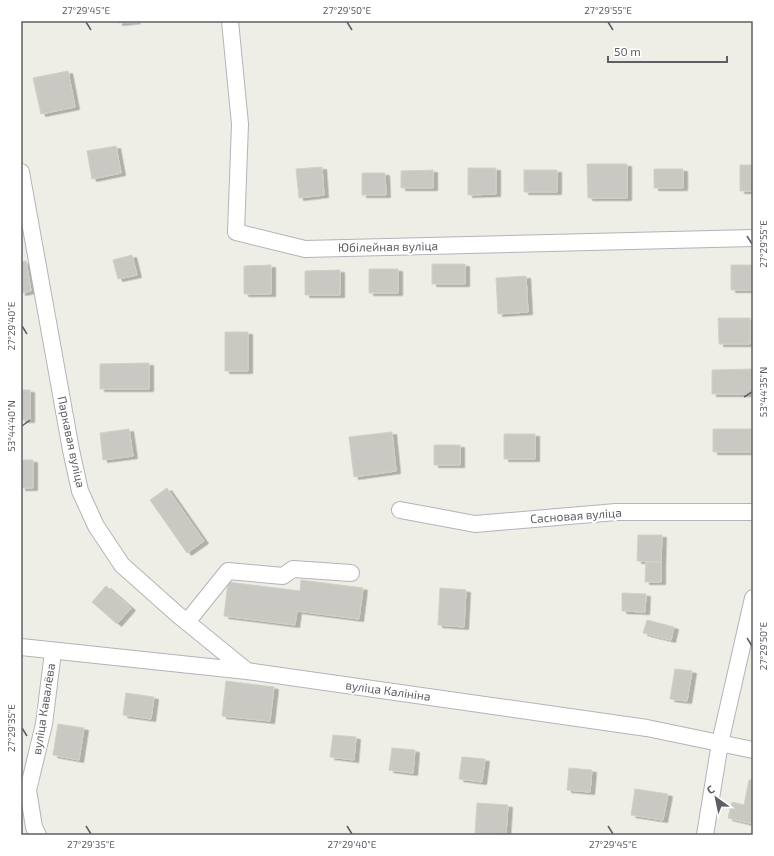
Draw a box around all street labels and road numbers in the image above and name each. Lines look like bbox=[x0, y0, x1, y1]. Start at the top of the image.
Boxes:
street label: Юбілейная вуліца bbox=[338, 238, 438, 255]
street label: Паркавая вуліца bbox=[54, 395, 89, 489]
street label: Сасновая вуліца bbox=[530, 505, 622, 526]
street label: вуліца Кавалёва bbox=[29, 662, 58, 756]
street label: вуліца Калініна bbox=[344, 677, 432, 704]

